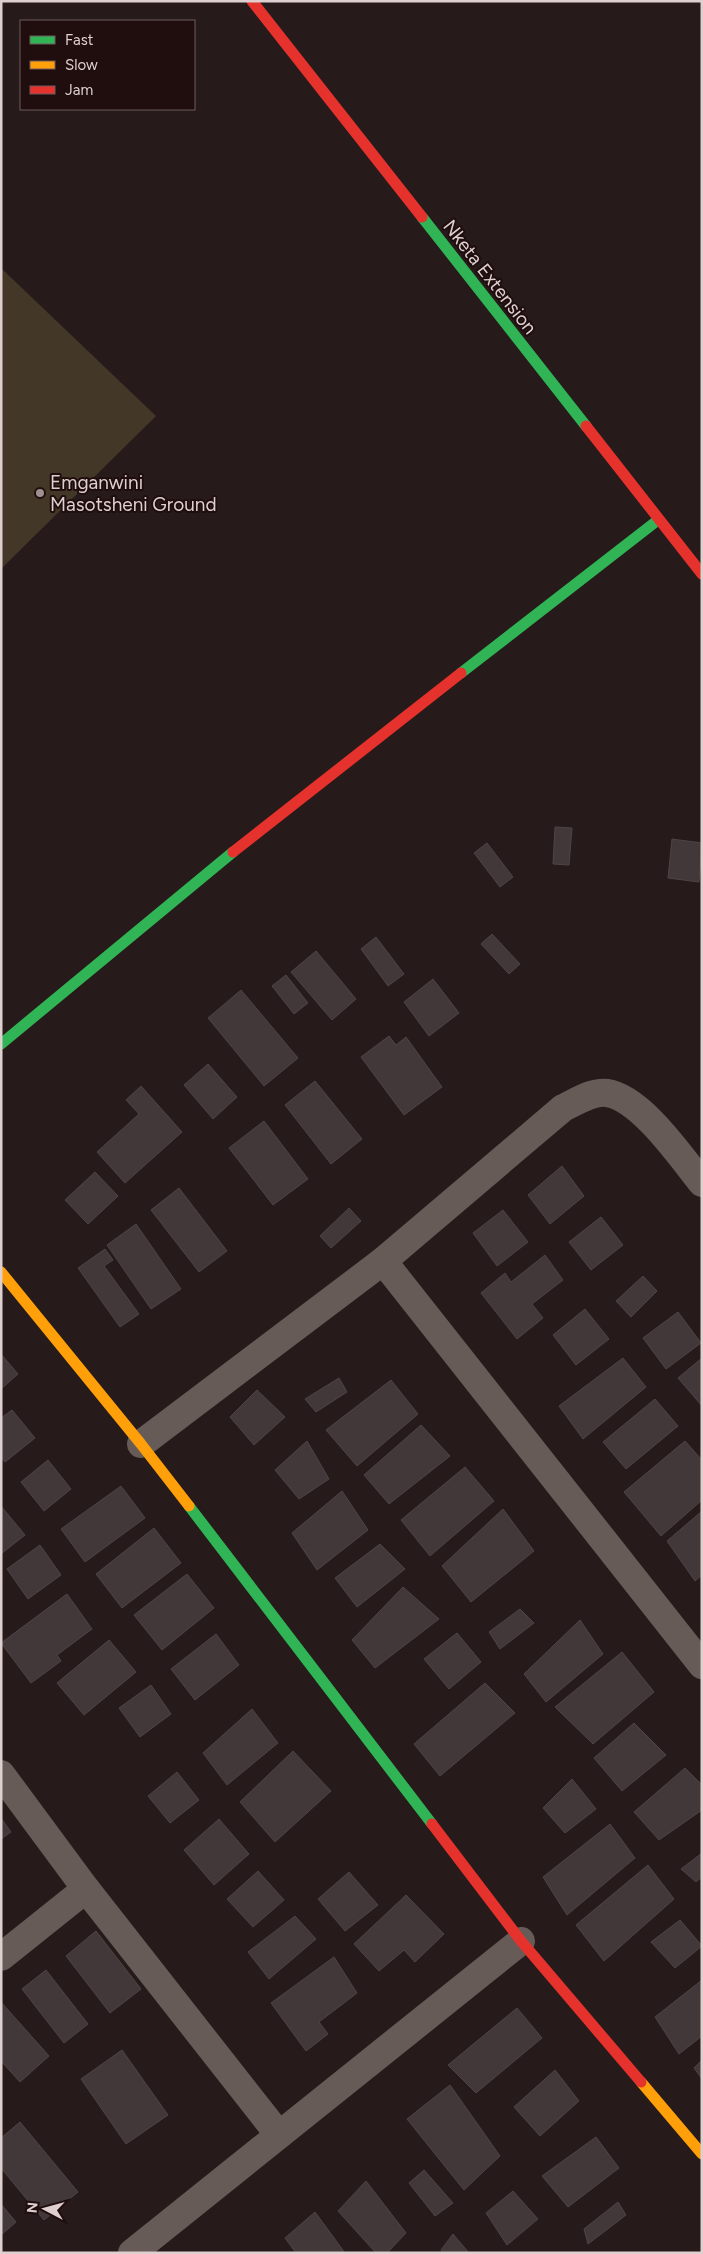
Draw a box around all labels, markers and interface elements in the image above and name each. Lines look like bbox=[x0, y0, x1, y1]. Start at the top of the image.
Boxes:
legend bbox=[20, 20, 195, 110]
text: Fast bbox=[65, 31, 94, 49]
text: Slow bbox=[65, 56, 98, 74]
text: Jam bbox=[65, 81, 93, 99]
street label: Nketa Extension bbox=[438, 215, 542, 339]
place label: Emganwini Masotsheni Ground bbox=[50, 471, 217, 516]
marker: Emganwini Masotsheni Ground bbox=[34, 487, 46, 499]
north arrow bbox=[20, 2184, 70, 2234]
text: N bbox=[24, 2201, 42, 2214]

